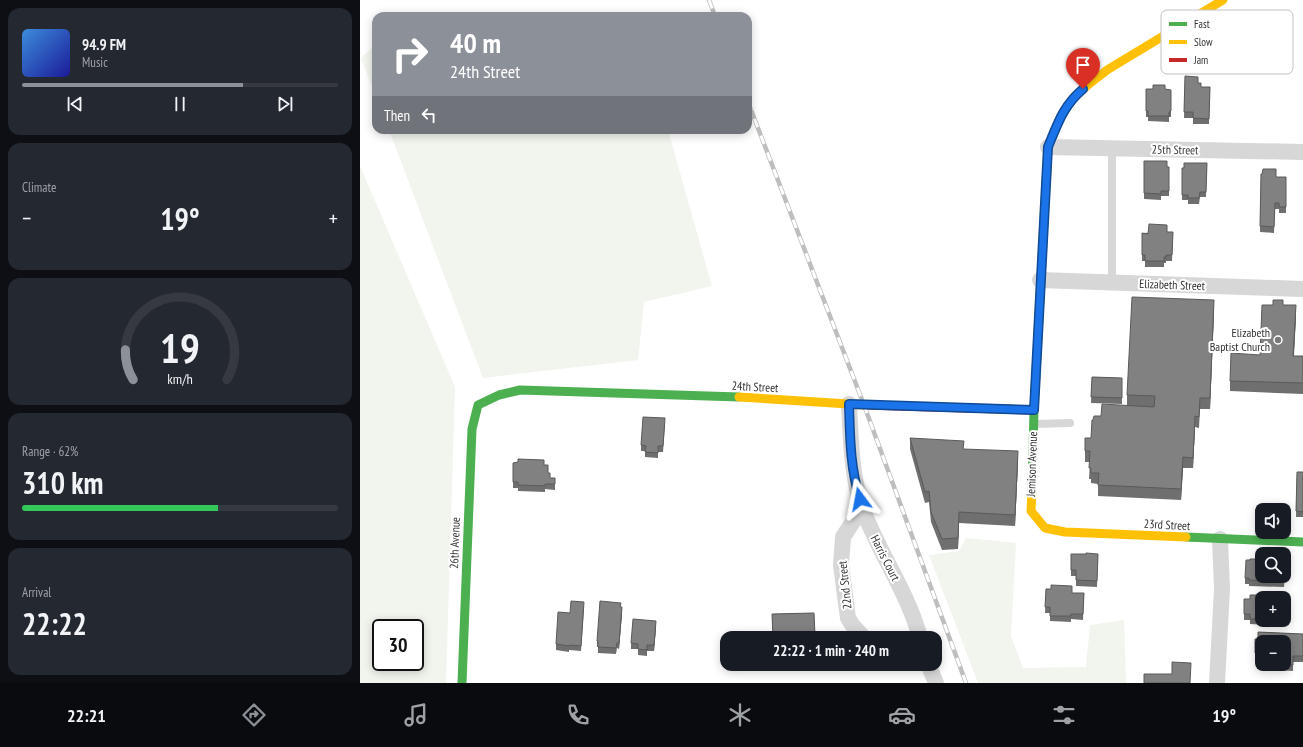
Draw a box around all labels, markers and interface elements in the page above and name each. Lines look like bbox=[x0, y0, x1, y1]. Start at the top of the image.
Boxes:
legend bbox=[1161, 10, 1293, 74]
text: Fast bbox=[1194, 17, 1210, 31]
text: 40 m bbox=[450, 24, 501, 61]
icon: right bbox=[384, 28, 436, 80]
text: 94.9 FM bbox=[82, 35, 126, 54]
text: Slow bbox=[1194, 35, 1213, 49]
pin bbox=[1066, 48, 1100, 89]
text: Jam bbox=[1193, 53, 1208, 67]
text: Music bbox=[82, 54, 108, 71]
icon: arrive bbox=[1072, 54, 1094, 76]
text: 24th Street bbox=[450, 60, 520, 83]
icon: previous bbox=[64, 93, 86, 115]
icon: pause bbox=[169, 93, 191, 115]
icon: next bbox=[274, 93, 296, 115]
icon: left bbox=[418, 104, 440, 126]
text: Then bbox=[384, 106, 410, 125]
street label: 25th Street bbox=[1151, 142, 1199, 157]
text: Climate bbox=[22, 179, 56, 196]
text: 19° bbox=[160, 199, 200, 238]
text: − bbox=[22, 204, 31, 232]
text: + bbox=[329, 204, 338, 232]
street label: Elizabeth Street bbox=[1139, 276, 1206, 293]
text: 19 bbox=[160, 320, 200, 373]
place label: Elizabeth Baptist Church bbox=[1210, 325, 1270, 354]
marker: Elizabeth Baptist Church bbox=[1273, 335, 1283, 345]
text: km/h bbox=[167, 368, 193, 387]
street label: 24th Street bbox=[731, 378, 779, 395]
street label: Jemison Avenue bbox=[1023, 431, 1040, 498]
text: Range · 62% bbox=[22, 443, 78, 460]
text: 310 km bbox=[22, 463, 103, 502]
position arrow bbox=[839, 478, 881, 520]
map controls bbox=[1255, 503, 1291, 671]
button: sound bbox=[1255, 503, 1291, 539]
street label: 23rd Street bbox=[1143, 516, 1191, 533]
street label: 26th Avenue bbox=[446, 517, 463, 569]
street label: Harris Court bbox=[868, 532, 904, 584]
button: search bbox=[1255, 547, 1291, 583]
street label: 22nd Street bbox=[834, 559, 855, 610]
text: Arrival bbox=[22, 584, 51, 601]
button: + bbox=[1255, 591, 1291, 627]
text: 22:22 bbox=[22, 604, 87, 643]
speed limit sign: 30 bbox=[372, 619, 424, 671]
button: − bbox=[1255, 635, 1291, 671]
text: 22:22 · 1 min · 240 m bbox=[773, 641, 889, 660]
icon: directions bbox=[240, 701, 268, 729]
icon: music bbox=[402, 701, 430, 729]
icon: phone bbox=[564, 701, 592, 729]
icon: climate bbox=[726, 701, 754, 729]
icon: car bbox=[888, 701, 916, 729]
icon: filters bbox=[1050, 701, 1078, 729]
text: 22:21 bbox=[67, 704, 106, 727]
text: 19° bbox=[1212, 704, 1236, 727]

